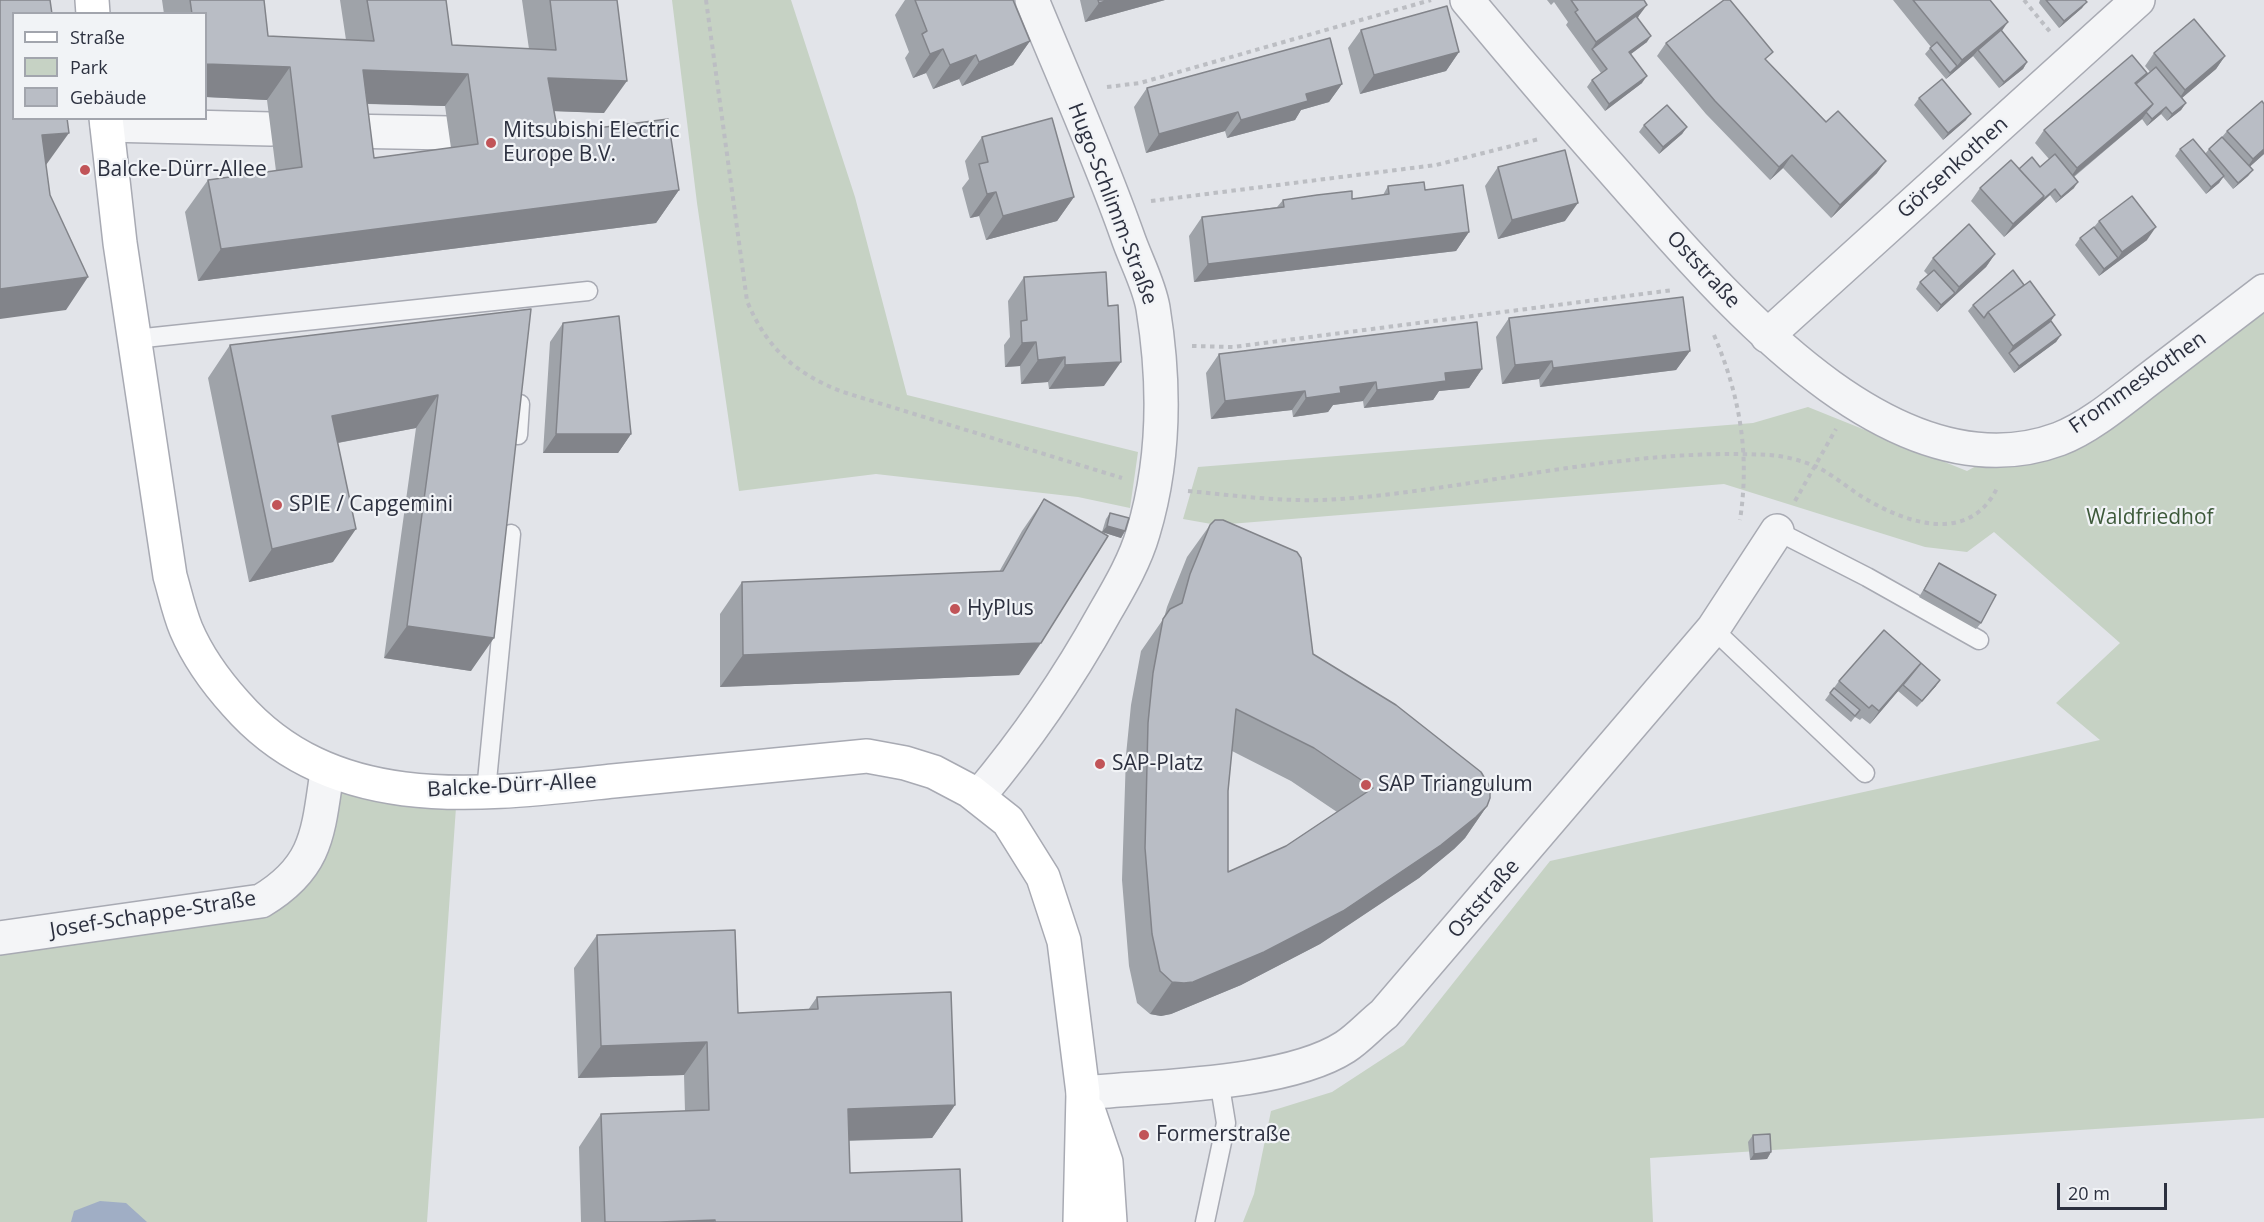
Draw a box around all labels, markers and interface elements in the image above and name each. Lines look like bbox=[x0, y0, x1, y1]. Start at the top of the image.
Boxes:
legend bbox=[12, 12, 207, 120]
text: Straße bbox=[70, 25, 125, 49]
text: Park bbox=[70, 55, 108, 79]
text: Gebäude bbox=[70, 85, 146, 109]
street label: Hugo-Schlimm-Straße bbox=[1062, 100, 1162, 308]
street label: Görsenkothen bbox=[1893, 112, 2013, 224]
place label: Mitsubishi Electric Europe B.V. bbox=[503, 118, 680, 168]
marker: Mitsubishi Electric Europe B.V. bbox=[484, 136, 498, 150]
place label: Balcke-Dürr-Allee bbox=[97, 157, 267, 183]
marker: Balcke-Dürr-Allee bbox=[78, 163, 92, 177]
street label: Oststraße bbox=[1661, 226, 1745, 314]
street label: Frommeskothen bbox=[2065, 326, 2211, 440]
place label: SPIE / Capgemini bbox=[289, 492, 453, 518]
marker: SPIE / Capgemini bbox=[270, 498, 284, 512]
park label: Waldfriedhof bbox=[2086, 505, 2214, 531]
place label: HyPlus bbox=[967, 596, 1034, 622]
marker: HyPlus bbox=[948, 602, 962, 616]
place label: SAP-Platz bbox=[1112, 751, 1203, 777]
marker: SAP-Platz bbox=[1093, 757, 1107, 771]
street label: Balcke-Dürr-Allee bbox=[427, 769, 597, 803]
place label: SAP Triangulum bbox=[1378, 772, 1533, 798]
marker: SAP Triangulum bbox=[1359, 778, 1373, 792]
street label: Oststraße bbox=[1443, 854, 1525, 944]
street label: Josef-Schappe-Straße bbox=[48, 886, 258, 944]
place label: Formerstraße bbox=[1156, 1122, 1290, 1148]
marker: Formerstraße bbox=[1137, 1128, 1151, 1142]
scale bar bbox=[2060, 1171, 2170, 1209]
text: 20 m bbox=[2068, 1181, 2110, 1205]

